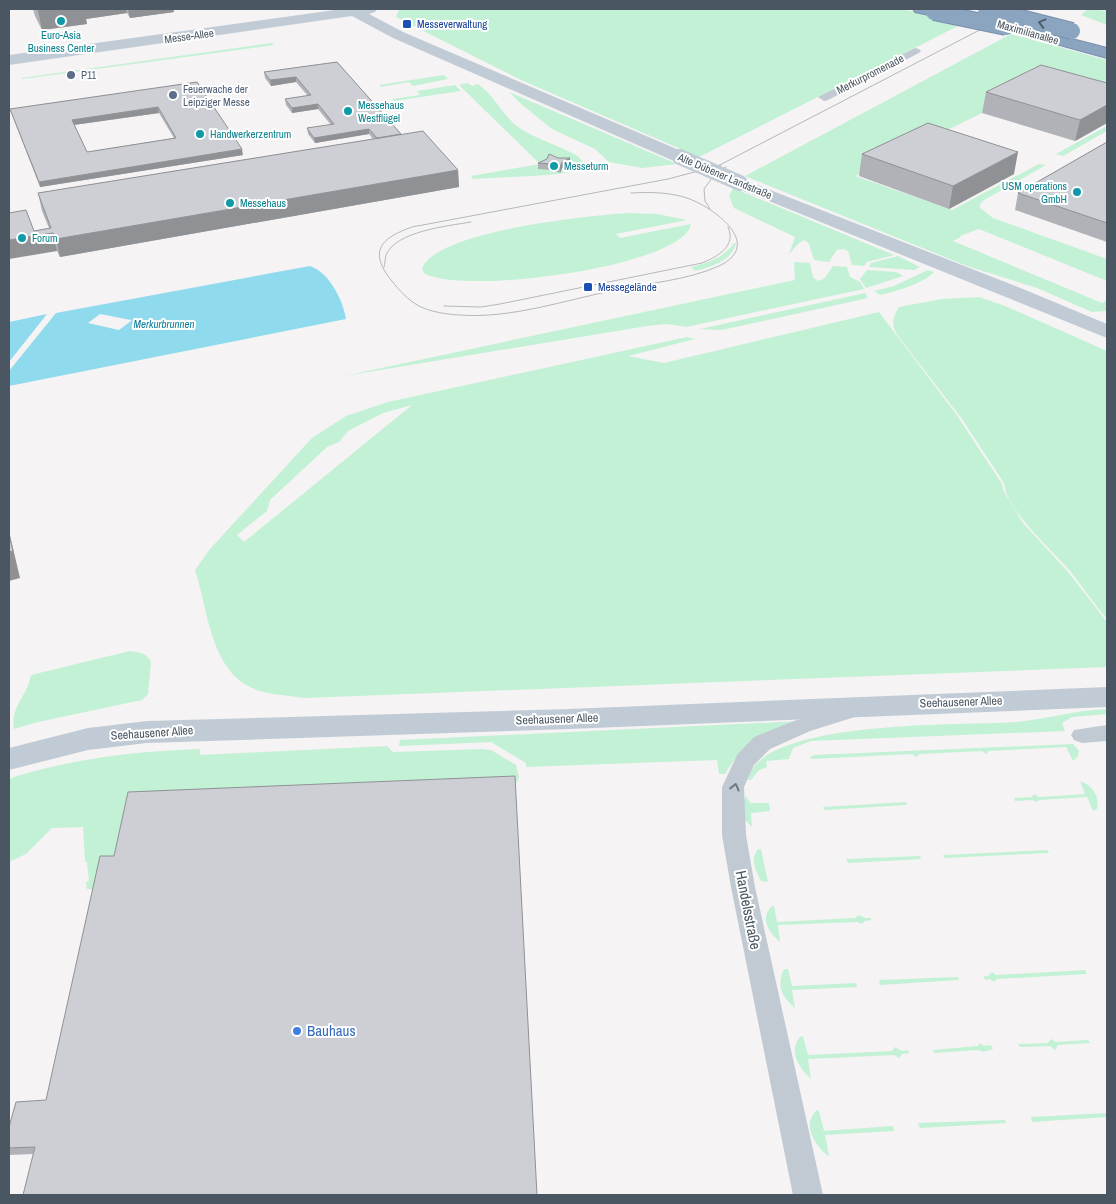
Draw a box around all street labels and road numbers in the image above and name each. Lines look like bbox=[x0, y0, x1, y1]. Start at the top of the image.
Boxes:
street label: Maximilianallee bbox=[996, 17, 1060, 47]
street label: Messe-Allee bbox=[163, 26, 215, 46]
street label: Merkurpromenade bbox=[834, 51, 906, 97]
street label: Alte Dübener Landstraße bbox=[675, 149, 774, 202]
street label: Seehausener Allee bbox=[919, 693, 1003, 711]
street label: Seehausener Allee bbox=[515, 710, 599, 728]
street label: Seehausener Allee bbox=[110, 722, 194, 744]
street label: Handelsstraße bbox=[731, 869, 766, 951]

